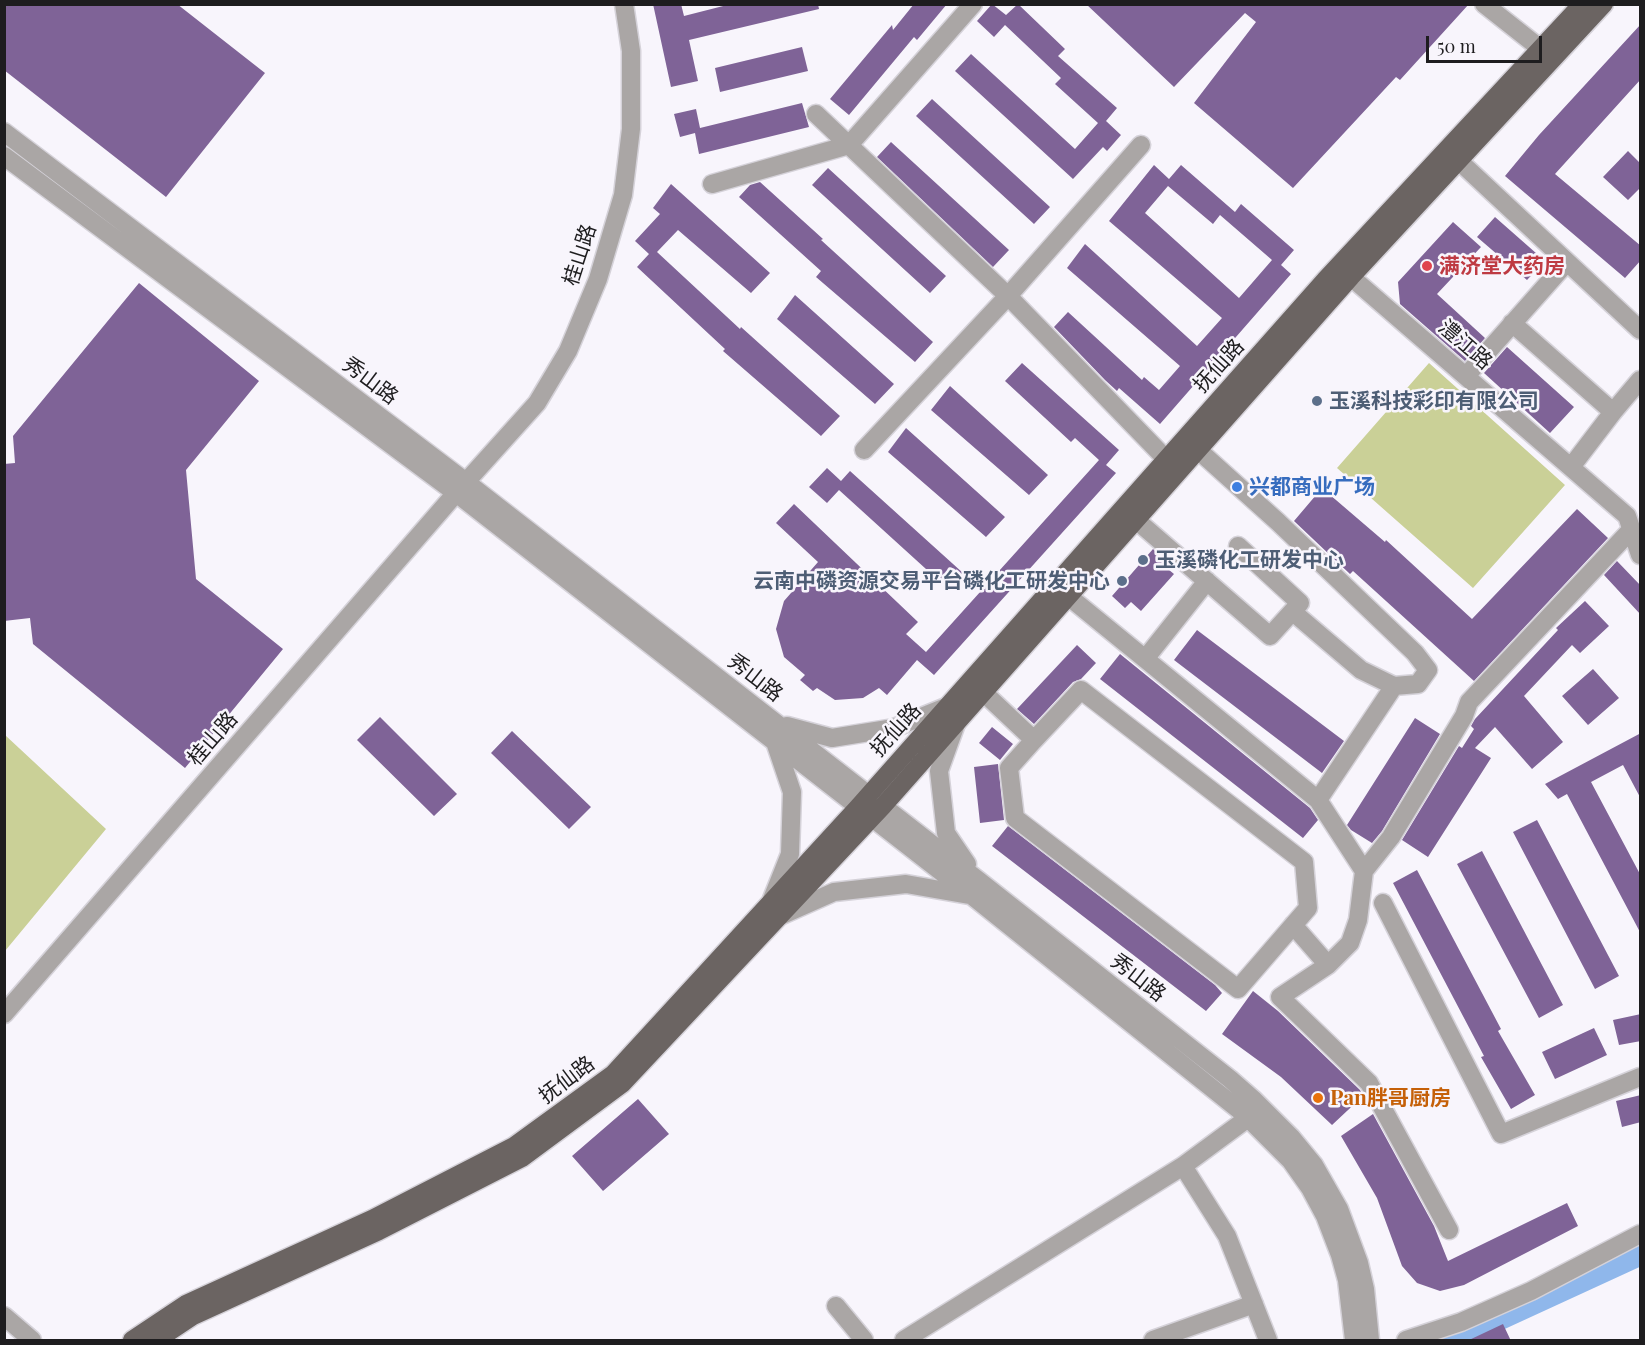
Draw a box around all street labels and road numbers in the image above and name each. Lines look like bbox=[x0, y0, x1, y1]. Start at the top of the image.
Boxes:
street label: 桂山路 bbox=[558, 221, 602, 289]
street label: 澧江路 bbox=[1433, 315, 1497, 375]
street label: 抚仙路 bbox=[1189, 334, 1249, 398]
street label: 秀山路 bbox=[337, 352, 403, 410]
street label: 秀山路 bbox=[722, 649, 788, 707]
street label: 抚仙路 bbox=[866, 698, 926, 762]
street label: 桂山路 bbox=[183, 707, 243, 771]
street label: 秀山路 bbox=[1105, 949, 1171, 1007]
street label: 抚仙路 bbox=[534, 1051, 600, 1109]

